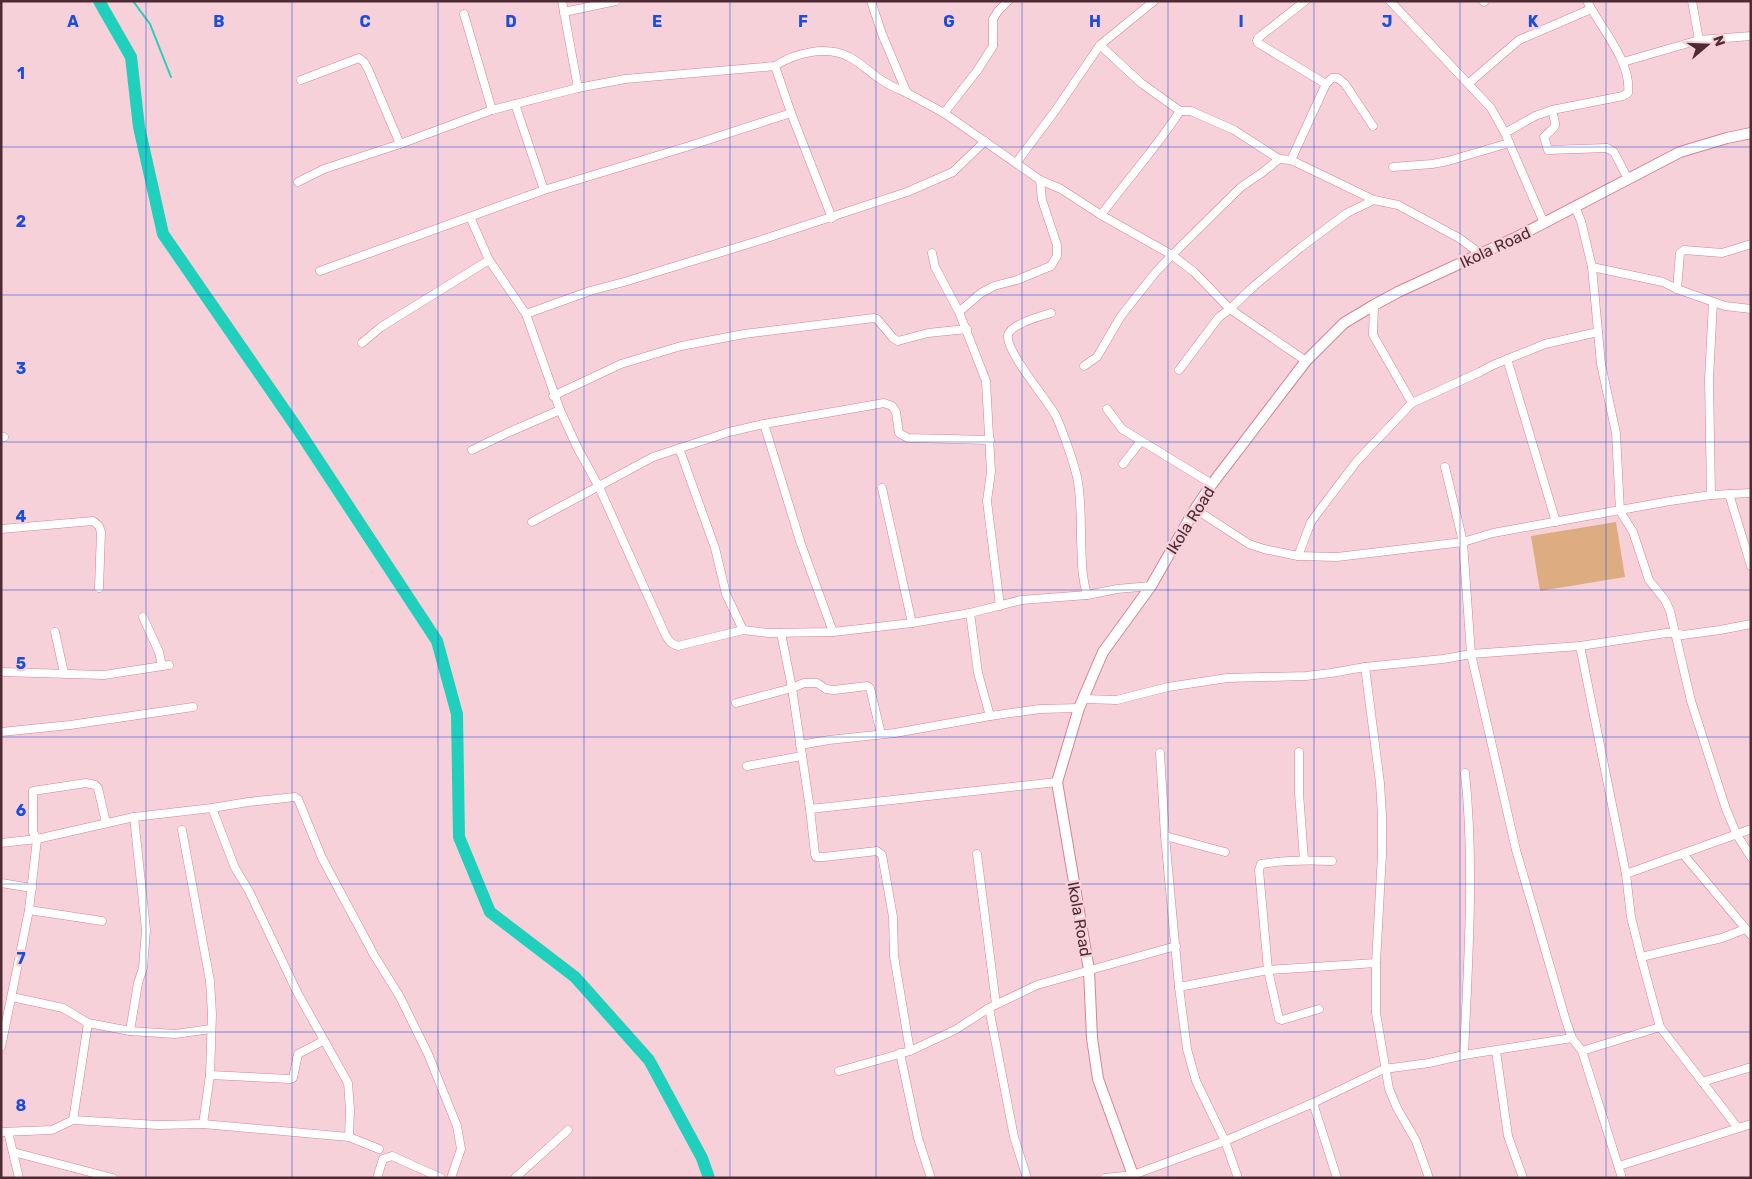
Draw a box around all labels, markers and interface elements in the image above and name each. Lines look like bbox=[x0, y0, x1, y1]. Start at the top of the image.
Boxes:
text: A bbox=[67, 12, 79, 31]
text: B bbox=[213, 12, 225, 31]
text: C bbox=[359, 12, 371, 31]
text: D bbox=[505, 12, 517, 31]
text: E bbox=[652, 12, 662, 31]
text: F bbox=[798, 12, 808, 31]
text: G bbox=[943, 12, 955, 31]
text: H bbox=[1089, 12, 1101, 31]
text: I bbox=[1238, 12, 1244, 31]
text: J bbox=[1382, 12, 1392, 31]
text: K bbox=[1528, 12, 1539, 31]
north arrow bbox=[1682, 20, 1732, 70]
text: N bbox=[1709, 33, 1728, 48]
text: 1 bbox=[17, 64, 25, 83]
text: 2 bbox=[16, 212, 26, 231]
street label: Ikola Road bbox=[1457, 223, 1534, 272]
text: 3 bbox=[16, 359, 26, 378]
street label: Ikola Road bbox=[1162, 483, 1219, 558]
text: 4 bbox=[16, 507, 27, 526]
text: 5 bbox=[16, 654, 26, 673]
text: 6 bbox=[16, 801, 26, 820]
street label: Ikola Road bbox=[1064, 880, 1095, 958]
text: 7 bbox=[16, 949, 26, 968]
text: 8 bbox=[16, 1096, 27, 1115]

